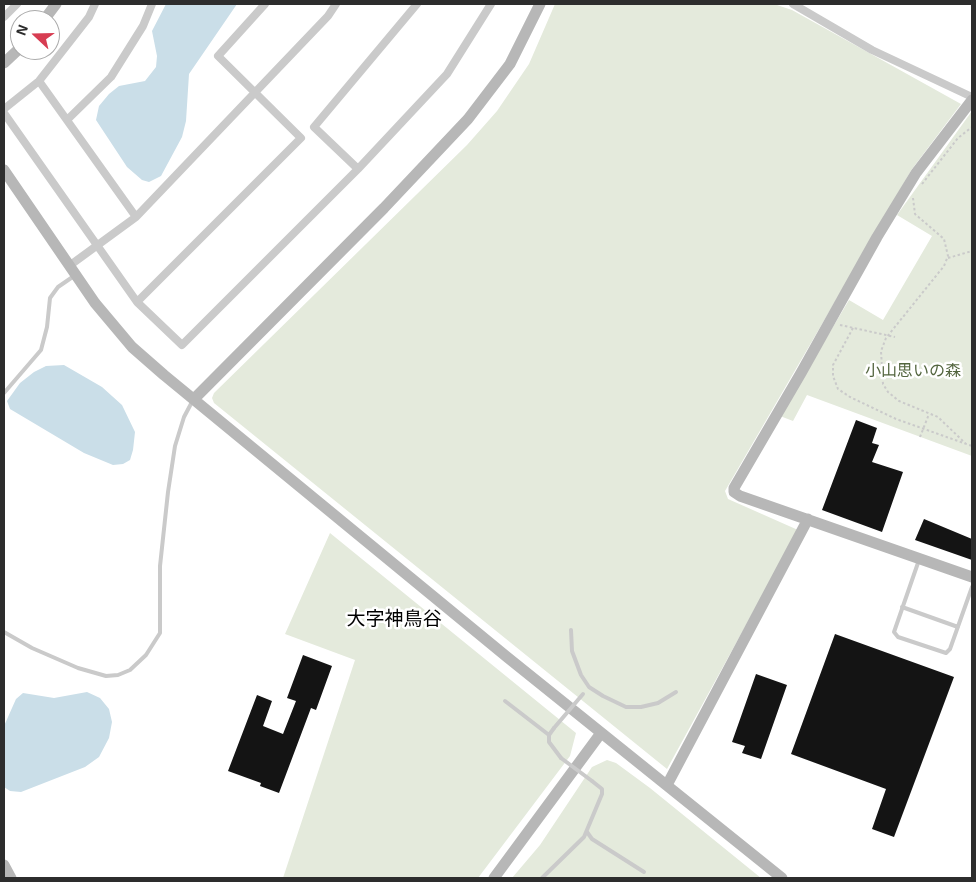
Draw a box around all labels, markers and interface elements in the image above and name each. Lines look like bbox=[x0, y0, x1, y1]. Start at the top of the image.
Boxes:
north arrow bbox=[10, 10, 60, 60]
text: N bbox=[12, 22, 31, 38]
park label: 小山思いの森 bbox=[865, 361, 961, 381]
district label: 大字神鳥谷 bbox=[347, 608, 441, 630]

